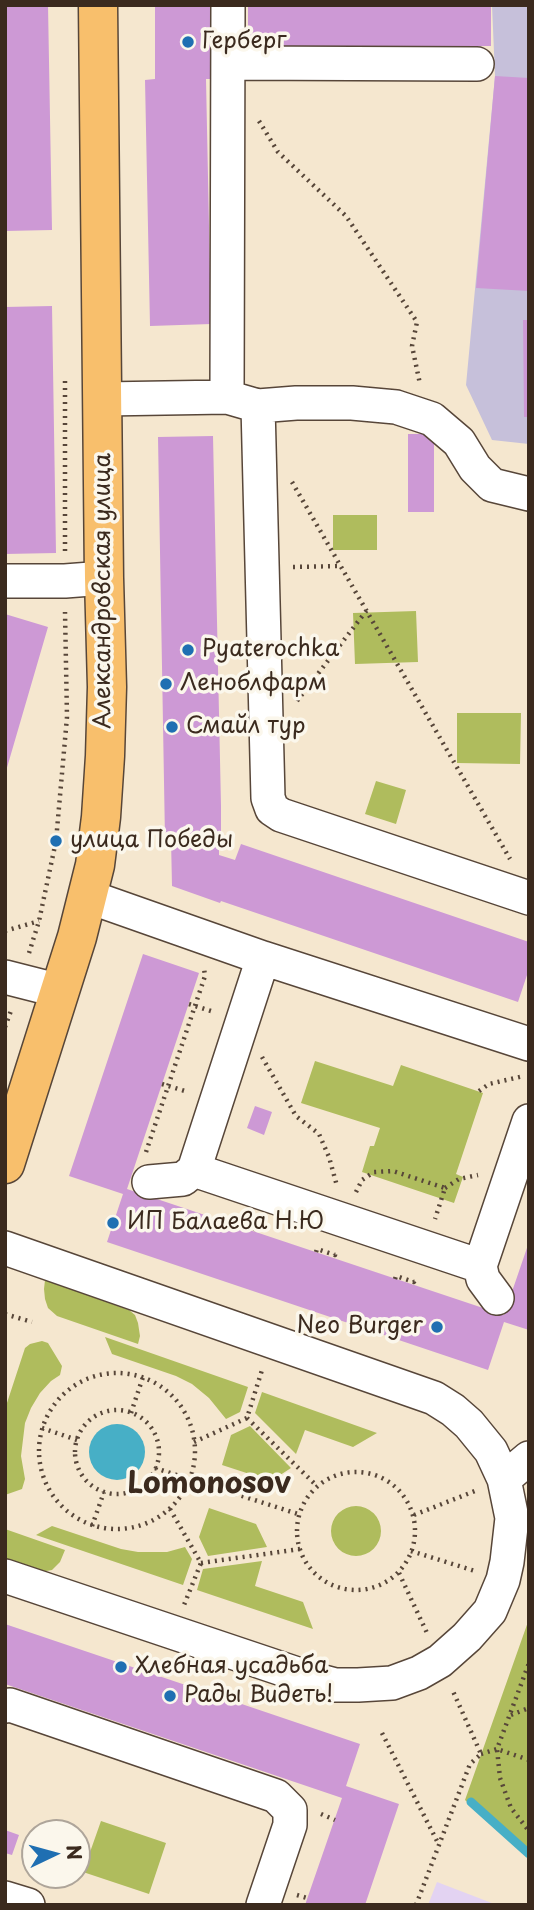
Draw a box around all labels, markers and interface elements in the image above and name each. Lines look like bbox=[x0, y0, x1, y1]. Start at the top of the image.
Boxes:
place label: Герберг bbox=[202, 28, 286, 56]
marker: Герберг bbox=[180, 34, 196, 50]
street label: Александровская улица bbox=[90, 453, 118, 729]
place label: Pyaterochka bbox=[202, 636, 339, 664]
marker: Pyaterochka bbox=[180, 642, 196, 658]
place label: Леноблфарм bbox=[180, 670, 327, 698]
marker: Леноблфарм bbox=[158, 676, 174, 692]
place label: Смайл тур bbox=[186, 713, 305, 741]
marker: Смайл тур bbox=[164, 719, 180, 735]
place label: улица Победы bbox=[70, 827, 233, 855]
marker: улица Победы bbox=[48, 833, 64, 849]
place label: ИП Балаева Н.Ю bbox=[127, 1209, 324, 1237]
marker: ИП Балаева Н.Ю bbox=[105, 1215, 121, 1231]
place label: Neo Burger bbox=[297, 1313, 423, 1341]
marker: Neo Burger bbox=[429, 1319, 445, 1335]
district label: Lomonosov bbox=[127, 1467, 291, 1503]
place label: Хлебная усадьба bbox=[135, 1653, 328, 1681]
marker: Хлебная усадьба bbox=[113, 1659, 129, 1675]
place label: Рады Видеть! bbox=[184, 1682, 333, 1710]
marker: Рады Видеть! bbox=[162, 1688, 178, 1704]
north arrow bbox=[21, 1819, 91, 1889]
text: N bbox=[60, 1844, 90, 1861]

